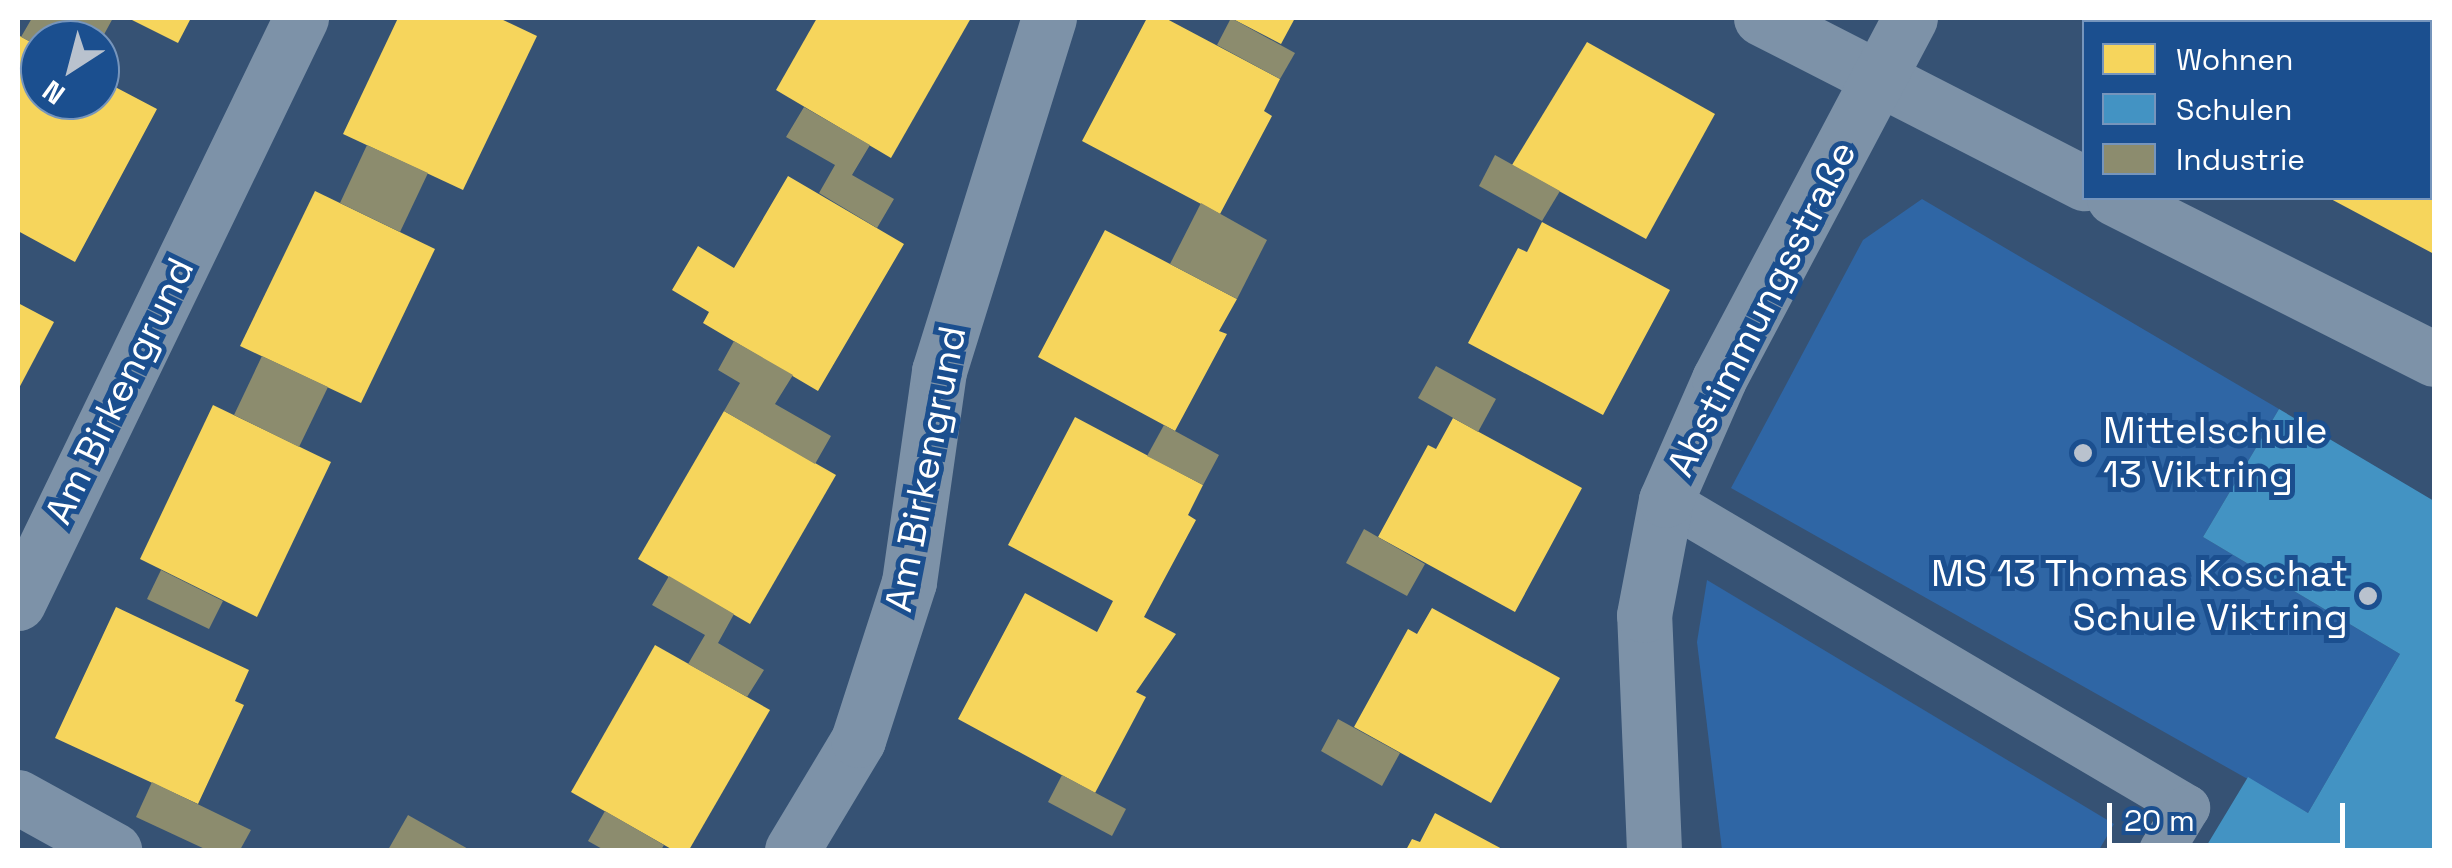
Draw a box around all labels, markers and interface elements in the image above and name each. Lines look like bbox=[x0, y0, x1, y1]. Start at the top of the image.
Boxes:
north arrow bbox=[20, 20, 120, 120]
legend bbox=[2082, 20, 2432, 200]
text: Wohnen bbox=[2176, 40, 2293, 79]
text: N bbox=[35, 73, 72, 113]
text: Schulen bbox=[2176, 90, 2292, 129]
street label: Abstimmungsstraße bbox=[1658, 134, 1866, 484]
text: Industrie bbox=[2176, 140, 2305, 179]
street label: Am Birkengrund bbox=[36, 251, 204, 531]
street label: Am Birkengrund bbox=[876, 322, 976, 616]
place label: Mittelschule 13 Viktring bbox=[2103, 408, 2328, 498]
marker: Mittelschule 13 Viktring bbox=[2072, 442, 2094, 464]
place label: MS 13 Thomas Koschat Schule Viktring bbox=[1930, 551, 2348, 640]
marker: MS 13 Thomas Koschat Schule Viktring bbox=[2357, 585, 2379, 607]
scale bar bbox=[2112, 783, 2350, 845]
text: 20 m bbox=[2124, 801, 2195, 840]

